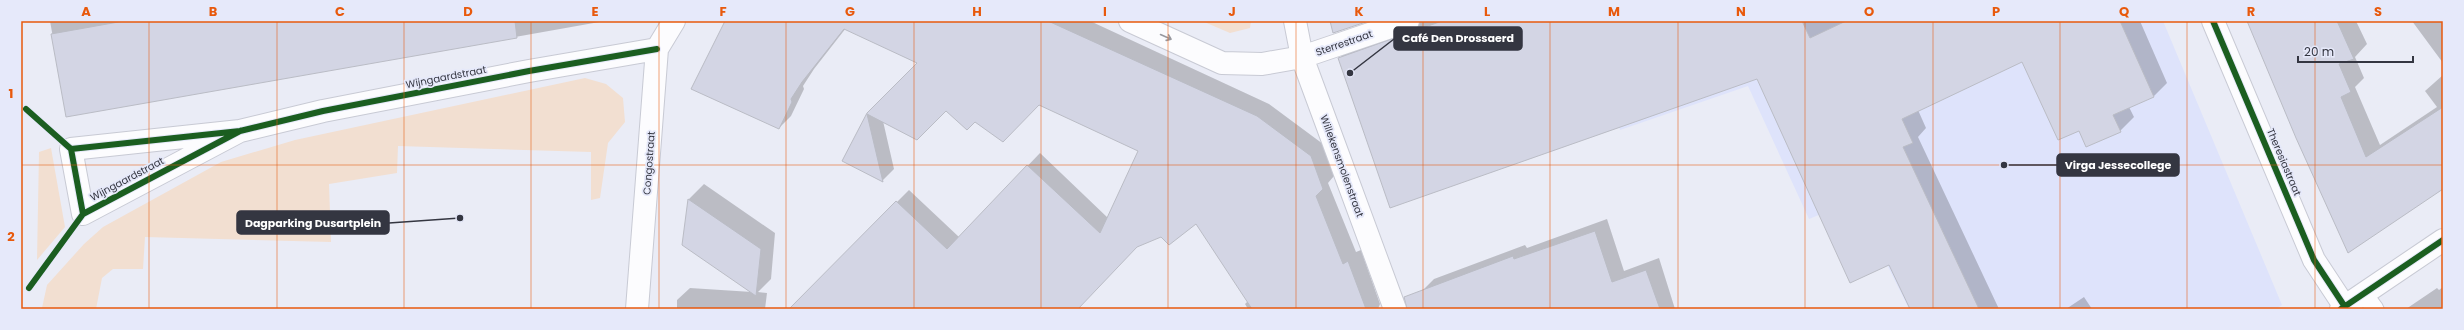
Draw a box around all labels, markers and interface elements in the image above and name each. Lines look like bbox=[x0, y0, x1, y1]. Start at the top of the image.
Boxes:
text: A bbox=[81, 2, 91, 21]
text: B bbox=[209, 2, 218, 21]
text: C bbox=[335, 2, 345, 21]
text: D bbox=[463, 2, 473, 21]
text: E bbox=[591, 2, 599, 21]
text: F bbox=[719, 2, 727, 21]
text: G bbox=[845, 2, 855, 21]
text: H bbox=[972, 2, 982, 21]
text: I bbox=[1103, 2, 1107, 21]
text: J bbox=[1228, 2, 1236, 21]
text: K bbox=[1354, 2, 1364, 21]
text: L bbox=[1484, 2, 1490, 21]
text: M bbox=[1608, 2, 1620, 21]
text: N bbox=[1736, 2, 1746, 21]
text: O bbox=[1864, 2, 1874, 21]
text: P bbox=[1992, 2, 2000, 21]
text: Q bbox=[2119, 2, 2129, 21]
text: R bbox=[2247, 2, 2255, 21]
text: S bbox=[2374, 2, 2382, 21]
street label: Sterrestraat bbox=[1314, 26, 1375, 60]
callout: Café Den Drossaerd bbox=[1394, 27, 1522, 50]
text: Café Den Drossaerd bbox=[1402, 30, 1514, 46]
one-way arrow bbox=[1159, 34, 1171, 41]
scale bar bbox=[2298, 38, 2413, 64]
text: 20 m bbox=[2304, 43, 2334, 60]
street label: Wijngaardstraat bbox=[405, 62, 488, 92]
text: 1 bbox=[9, 84, 13, 103]
street label: Willekensmolenstraat bbox=[1317, 113, 1368, 220]
street label: Theresiastraat bbox=[2263, 126, 2305, 198]
street label: Congostraat bbox=[639, 130, 659, 195]
street label: Wijngaardstraat bbox=[87, 153, 167, 205]
callout: Virga Jessecollege bbox=[2057, 154, 2179, 176]
text: Virga Jessecollege bbox=[2065, 157, 2172, 173]
callout: Dagparking Dusartplein bbox=[237, 211, 389, 234]
text: Dagparking Dusartplein bbox=[245, 215, 381, 231]
text: 2 bbox=[7, 227, 15, 246]

